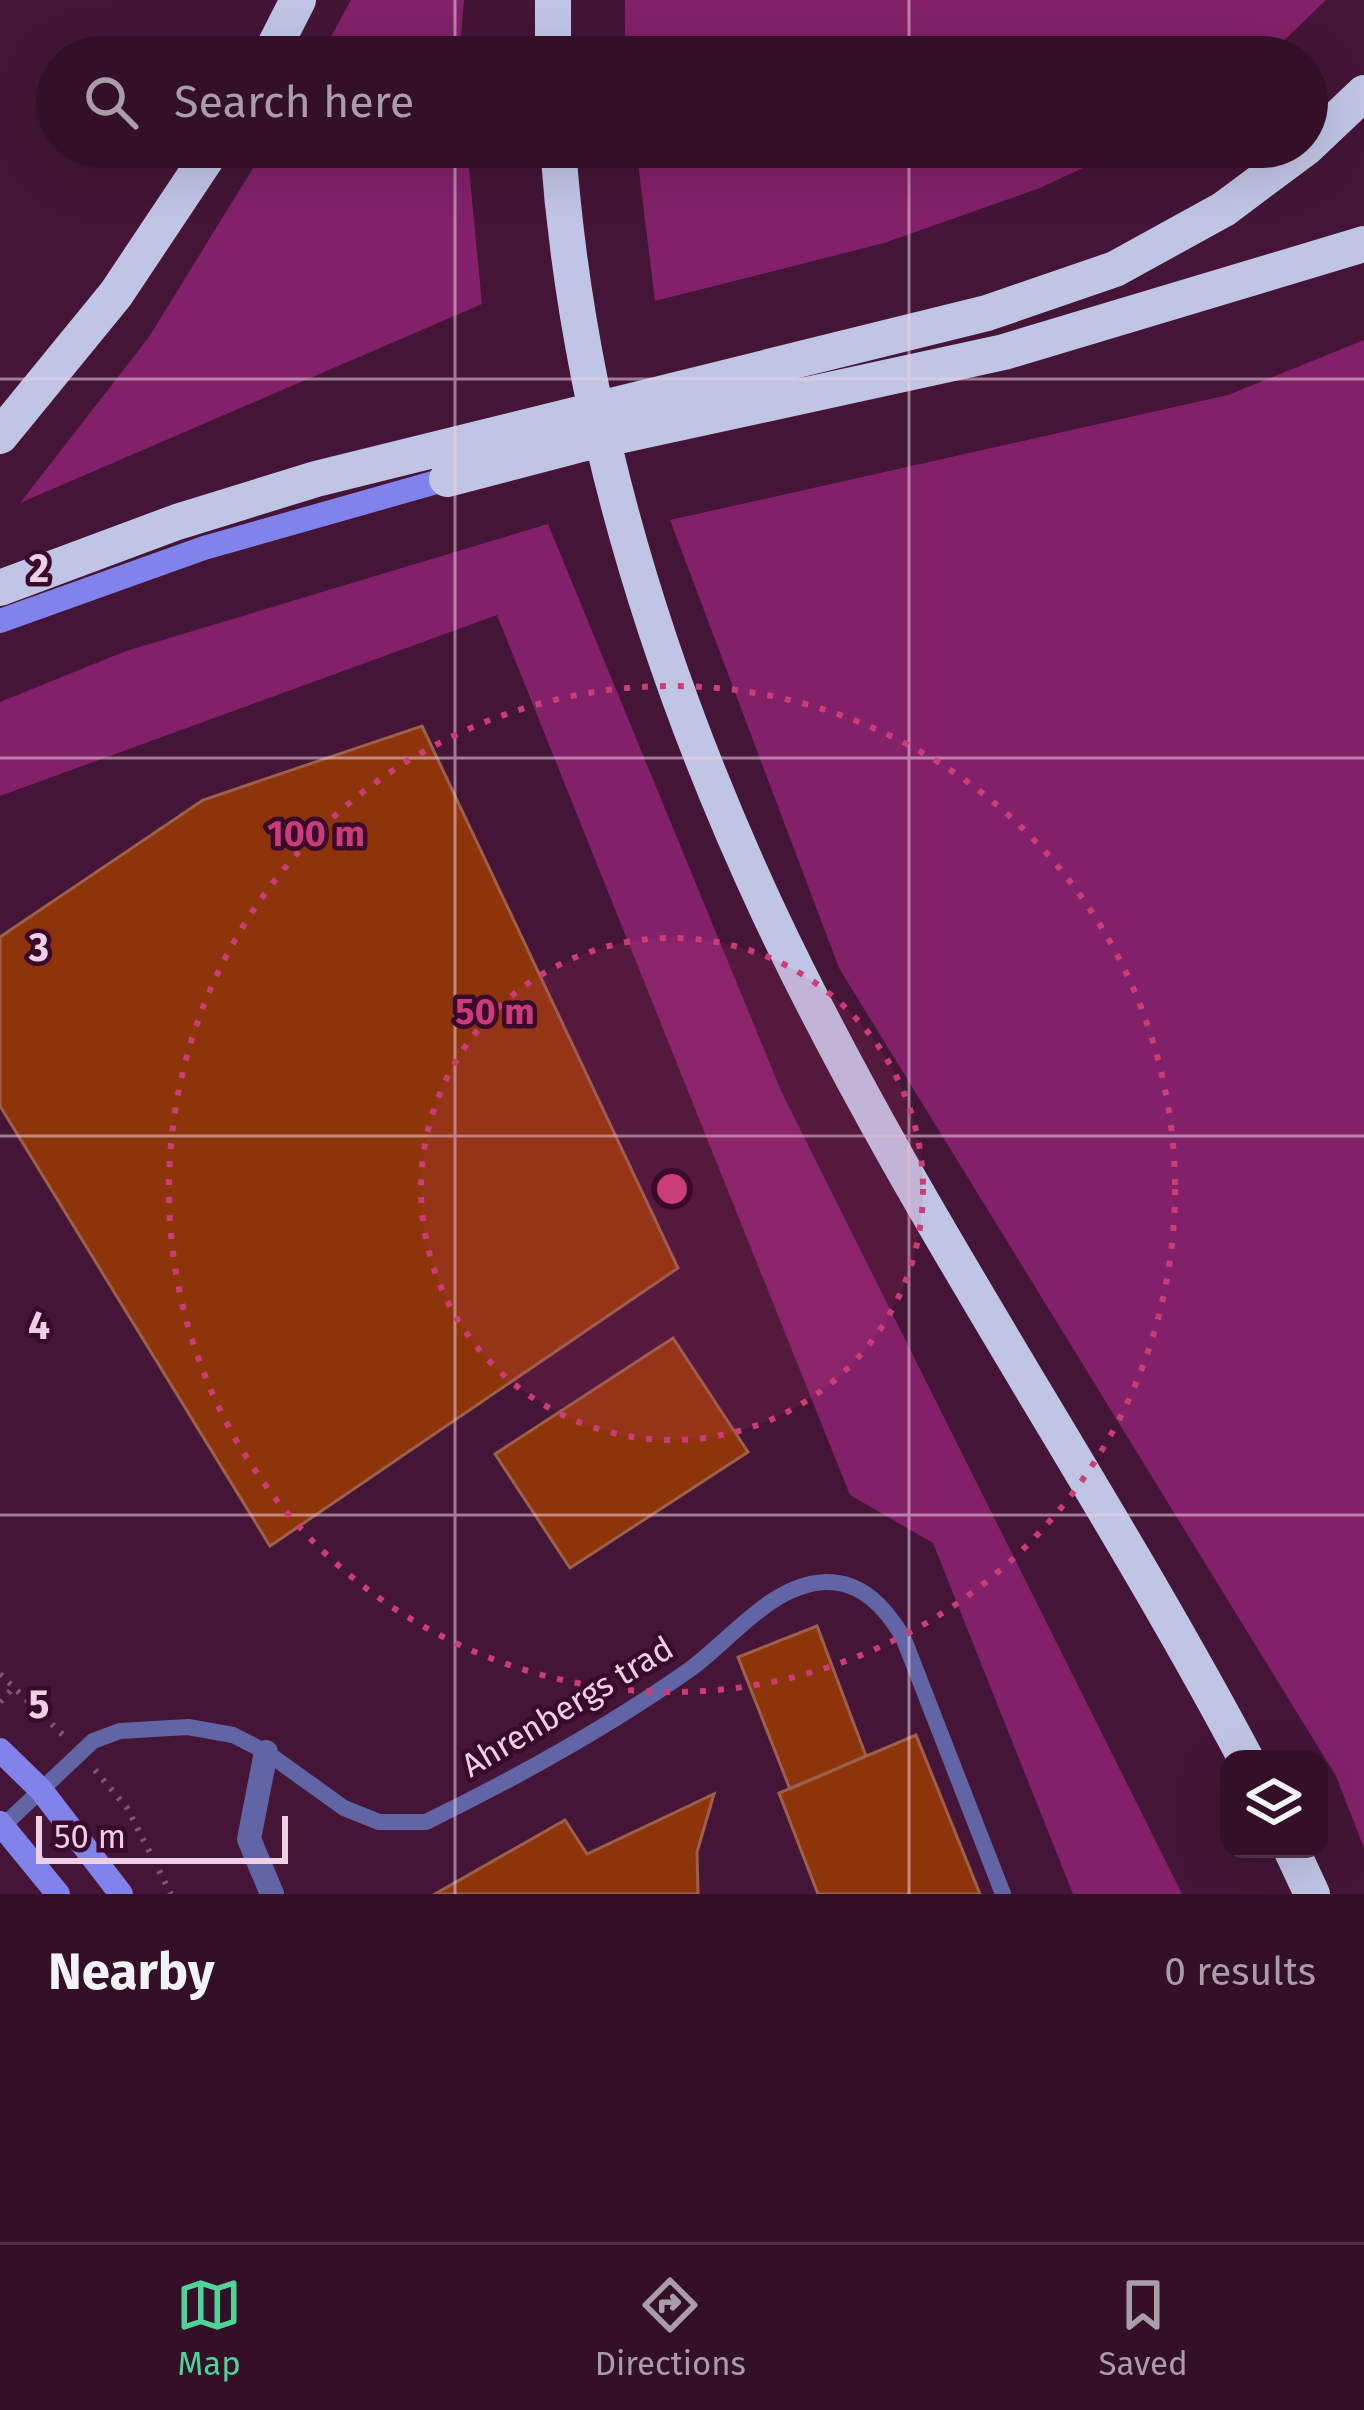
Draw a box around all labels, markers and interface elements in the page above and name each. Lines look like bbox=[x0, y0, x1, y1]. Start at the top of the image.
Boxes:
search box bbox=[36, 36, 1328, 168]
icon: search bbox=[78, 69, 144, 135]
text: Search here bbox=[174, 75, 414, 129]
text: 2 bbox=[29, 546, 49, 592]
text: 100 m bbox=[267, 812, 365, 856]
text: 3 bbox=[28, 925, 49, 971]
text: 50 m bbox=[455, 990, 535, 1034]
centre of rings bbox=[651, 1168, 693, 1210]
text: 4 bbox=[28, 1303, 50, 1349]
street label: Ahrenbergs trad bbox=[455, 1628, 680, 1786]
text: 5 bbox=[29, 1682, 49, 1728]
map controls bbox=[1220, 1750, 1328, 1858]
button: layers bbox=[1220, 1750, 1328, 1858]
scale bar bbox=[36, 1810, 288, 1863]
text: 50 m bbox=[54, 1817, 126, 1857]
text: Nearby bbox=[48, 1941, 214, 2003]
text: 0 results bbox=[1164, 1949, 1316, 1995]
tab: Map bbox=[176, 2272, 242, 2384]
tab: Directions bbox=[595, 2272, 746, 2384]
tab: Saved bbox=[1098, 2272, 1188, 2384]

